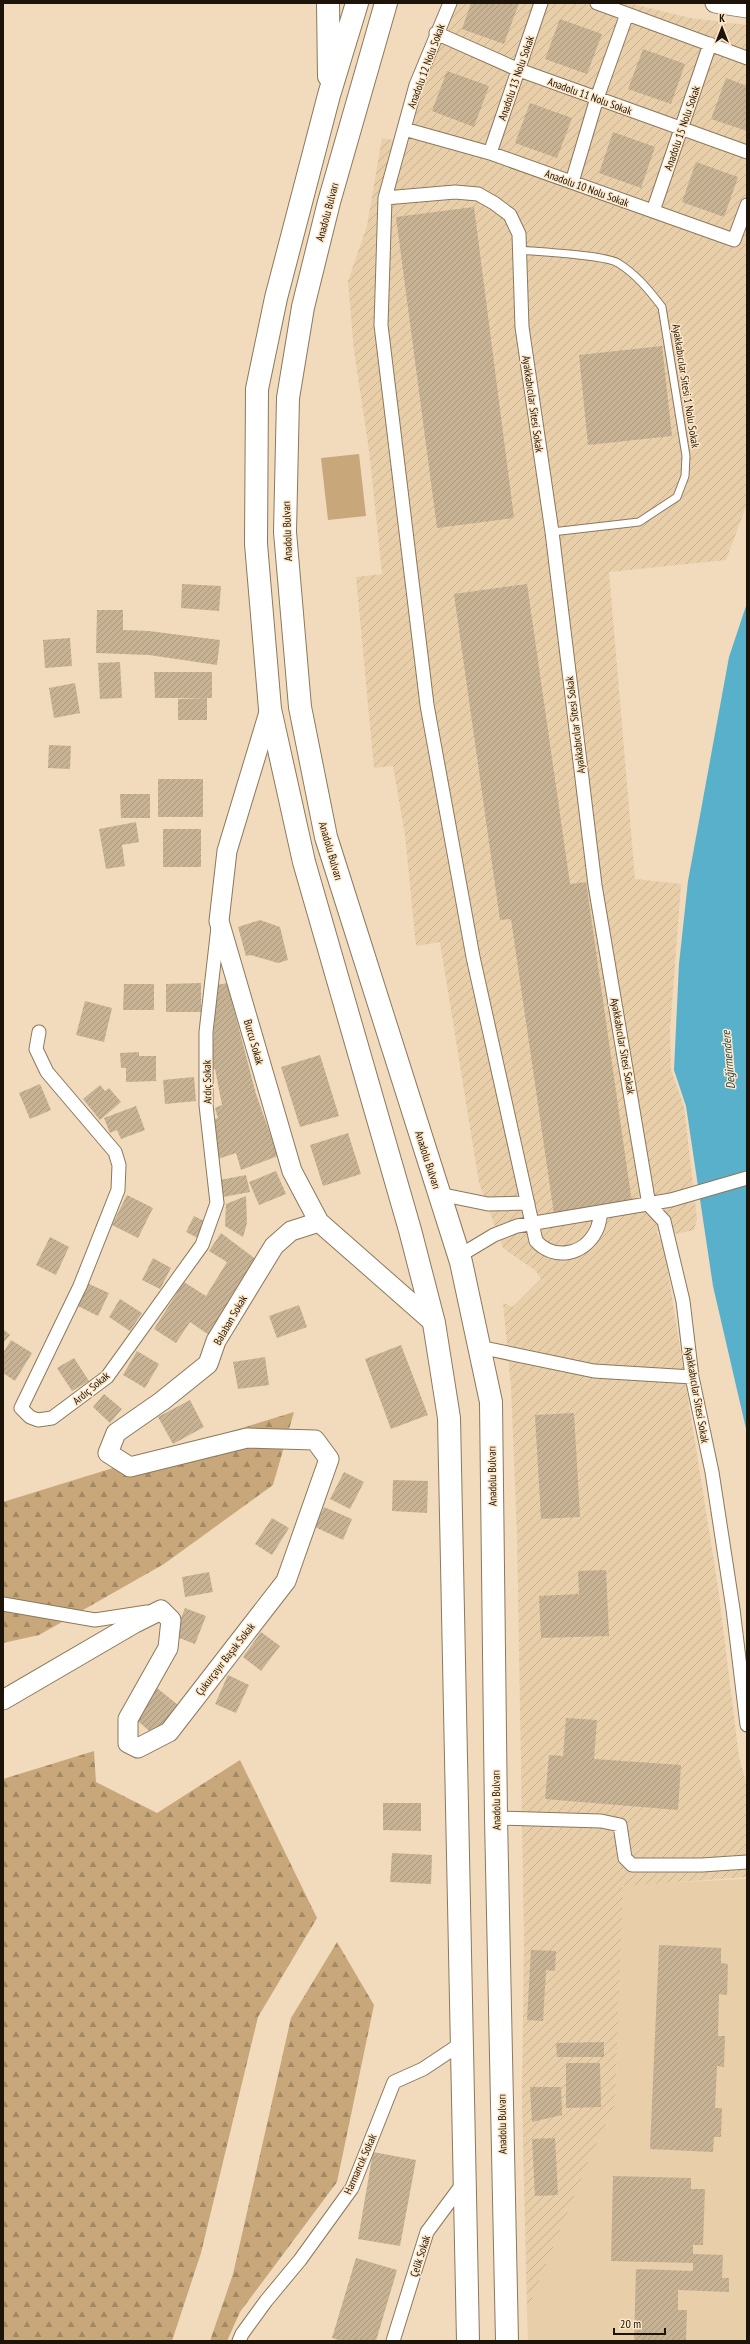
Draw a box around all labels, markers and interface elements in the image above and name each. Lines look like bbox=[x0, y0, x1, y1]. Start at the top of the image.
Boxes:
north arrow bbox=[702, 8, 742, 48]
text: K bbox=[719, 11, 725, 25]
street label: Anadolu 12 Nolu Sokak bbox=[404, 21, 448, 110]
street label: Anadolu 13 Nolu Sokak bbox=[495, 33, 537, 122]
street label: Anadolu 11 Nolu Sokak bbox=[546, 74, 635, 118]
street label: Anadolu 15 Nolu Sokak bbox=[661, 83, 703, 172]
street label: Anadolu 10 Nolu Sokak bbox=[543, 166, 632, 210]
street label: Anadolu Bulvarı bbox=[312, 181, 342, 243]
street label: Ayakkabıcılar Sitesi 1 Nolu Sokak bbox=[669, 323, 703, 450]
street label: Ayakkabıcılar Sitesi Sokak bbox=[519, 355, 547, 454]
street label: Anadolu Bulvarı bbox=[279, 501, 295, 561]
street label: Ayakkabıcılar Sitesi Sokak bbox=[562, 675, 588, 774]
street label: Anadolu Bulvarı bbox=[316, 820, 346, 882]
street label: Ayakkabıcılar Sitesi Sokak bbox=[608, 997, 638, 1096]
street label: Burcu Sokak bbox=[241, 1018, 267, 1067]
water label: Değirmendere bbox=[718, 1029, 738, 1090]
street label: Ardıç Sokak bbox=[200, 1059, 214, 1104]
street label: Anadolu Bulvarı bbox=[412, 1129, 444, 1191]
street label: Balaban Sokak bbox=[210, 1292, 250, 1347]
street label: Ayakkabıcılar Sitesi Sokak bbox=[682, 1346, 712, 1445]
street label: Ardıç Sokak bbox=[70, 1368, 113, 1407]
street label: Anadolu Bulvarı bbox=[484, 1446, 500, 1506]
street label: Çukurçayır Başak Sokak bbox=[192, 1619, 258, 1698]
street label: Anadolu Bulvarı bbox=[488, 1770, 504, 1830]
street label: Anadolu Bulvarı bbox=[494, 2094, 510, 2154]
street label: Harmancık Sokak bbox=[340, 2131, 380, 2196]
street label: Çelik Sokak bbox=[407, 2233, 434, 2279]
scale bar bbox=[614, 2310, 665, 2336]
text: 20 m bbox=[620, 2316, 641, 2331]

